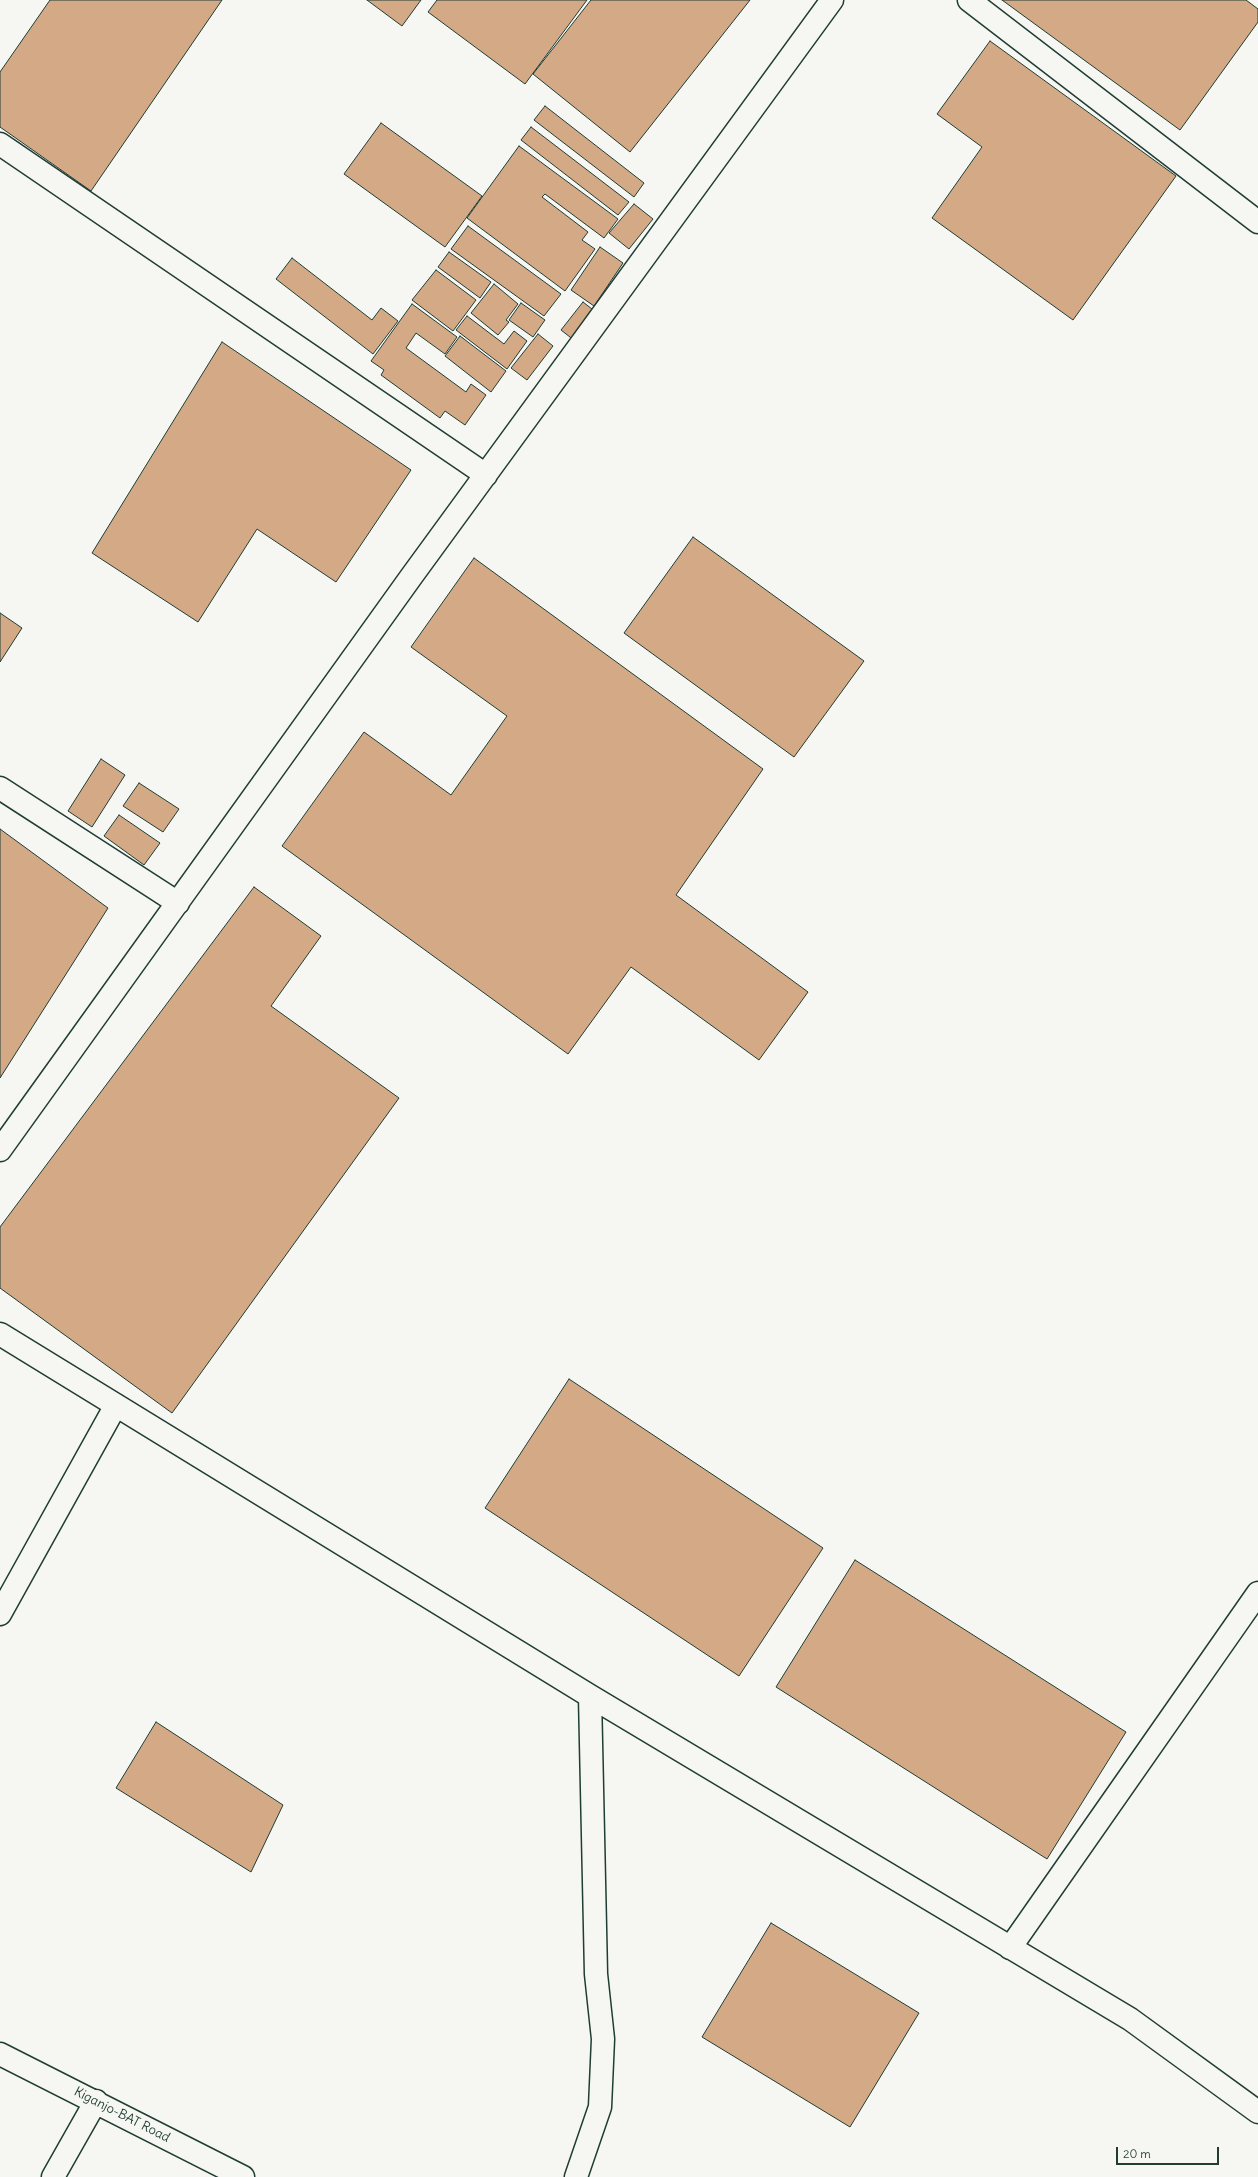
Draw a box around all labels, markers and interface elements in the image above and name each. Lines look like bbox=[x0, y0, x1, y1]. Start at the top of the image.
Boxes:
street label: Kiganjo-BAT Road bbox=[71, 2084, 173, 2146]
scale bar bbox=[1118, 2139, 1221, 2165]
text: 20 m bbox=[1123, 2146, 1151, 2161]

